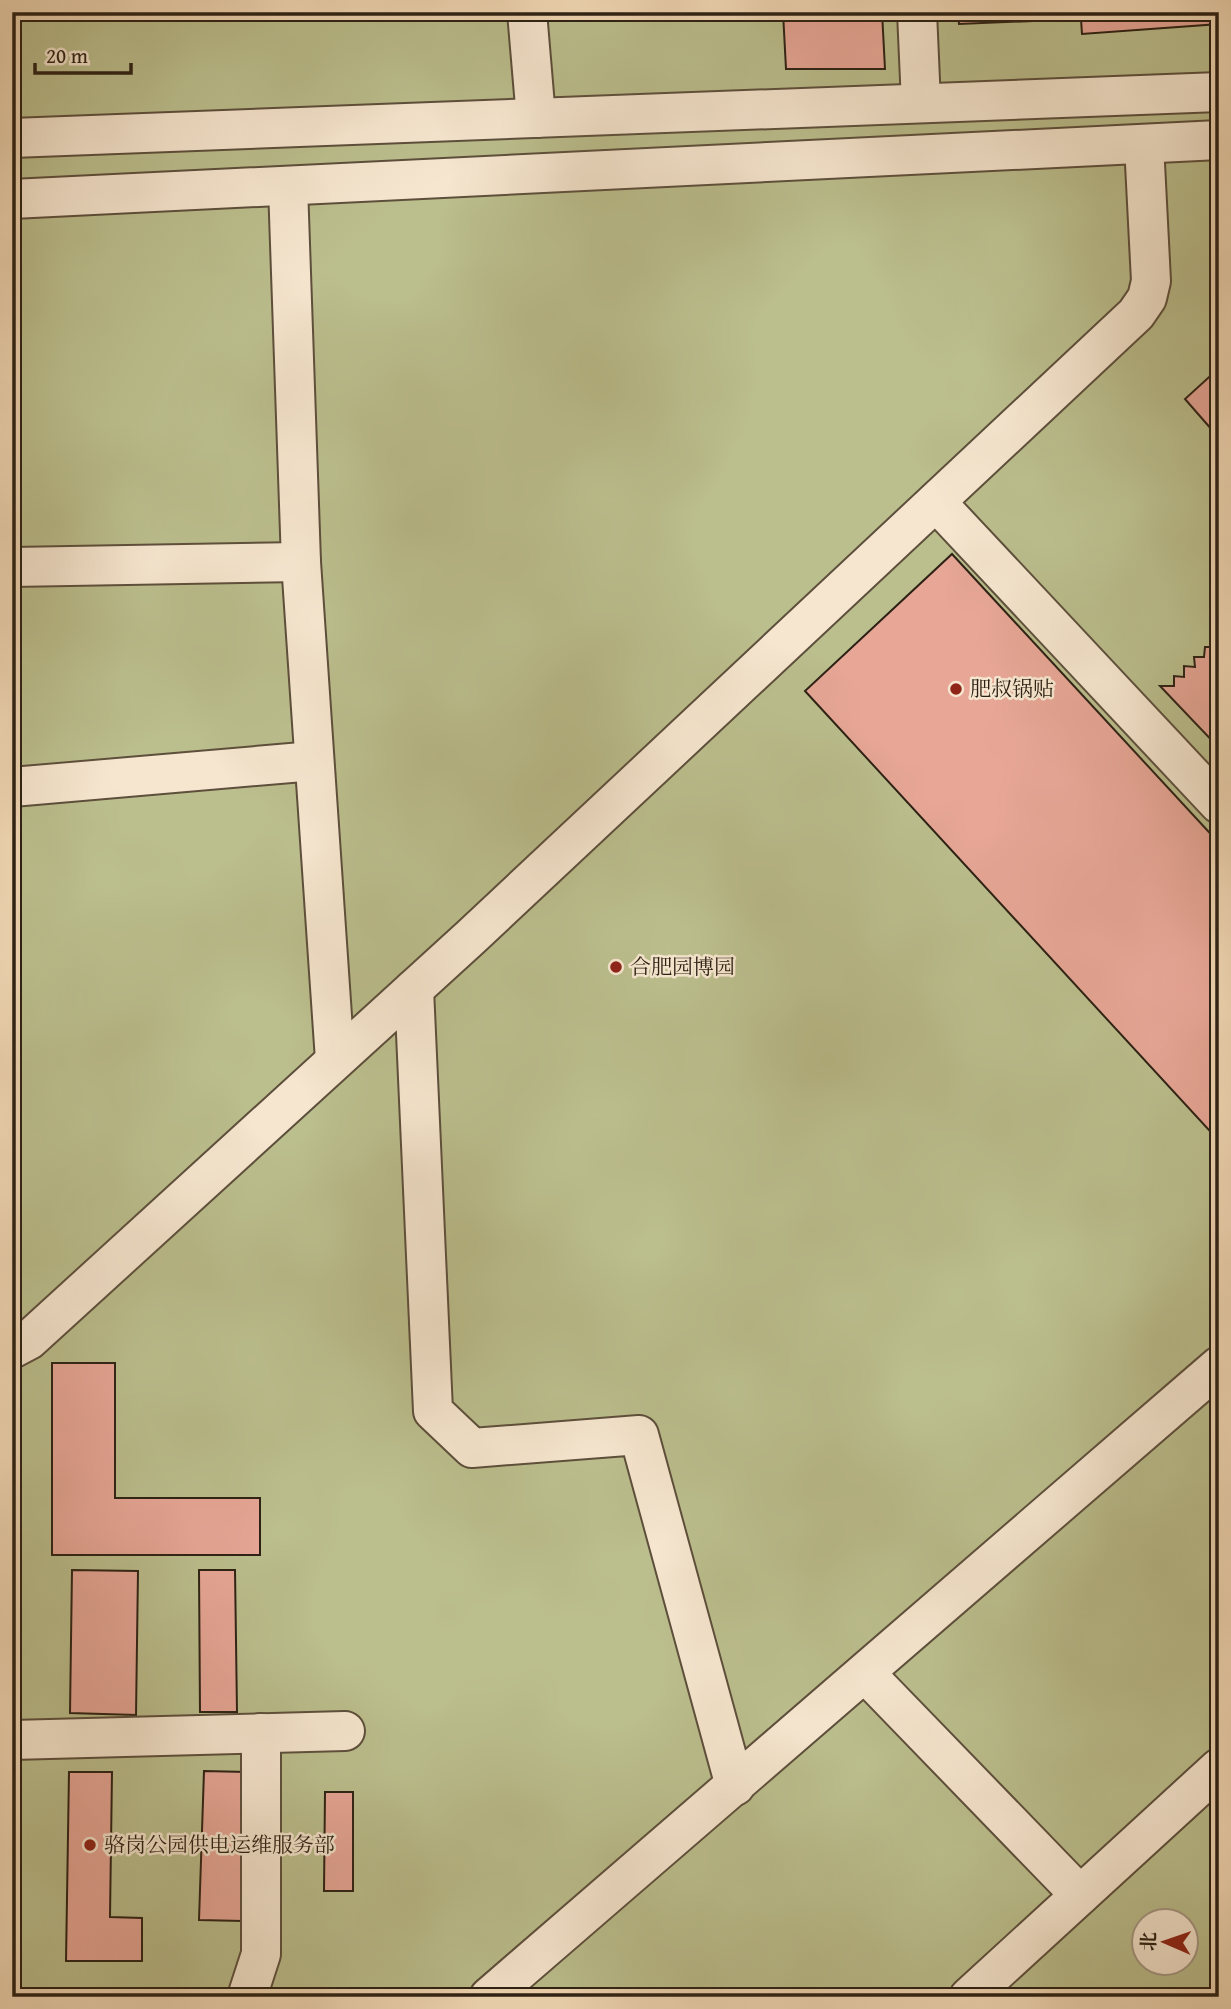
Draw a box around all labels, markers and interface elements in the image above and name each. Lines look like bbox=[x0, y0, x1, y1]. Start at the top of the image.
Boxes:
scale bar bbox=[35, 32, 131, 76]
text: 20 m bbox=[46, 40, 88, 71]
place label: 肥叔锅贴 bbox=[970, 673, 1054, 704]
marker: 肥叔锅贴 bbox=[948, 681, 964, 697]
place label: 合肥园博园 bbox=[630, 951, 735, 982]
marker: 合肥园博园 bbox=[608, 959, 624, 975]
place label: 骆岗公园供电运维服务部 bbox=[104, 1829, 335, 1860]
marker: 骆岗公园供电运维服务部 bbox=[82, 1837, 98, 1853]
north arrow bbox=[1130, 1908, 1200, 1978]
text: 北 bbox=[1134, 1931, 1162, 1951]

